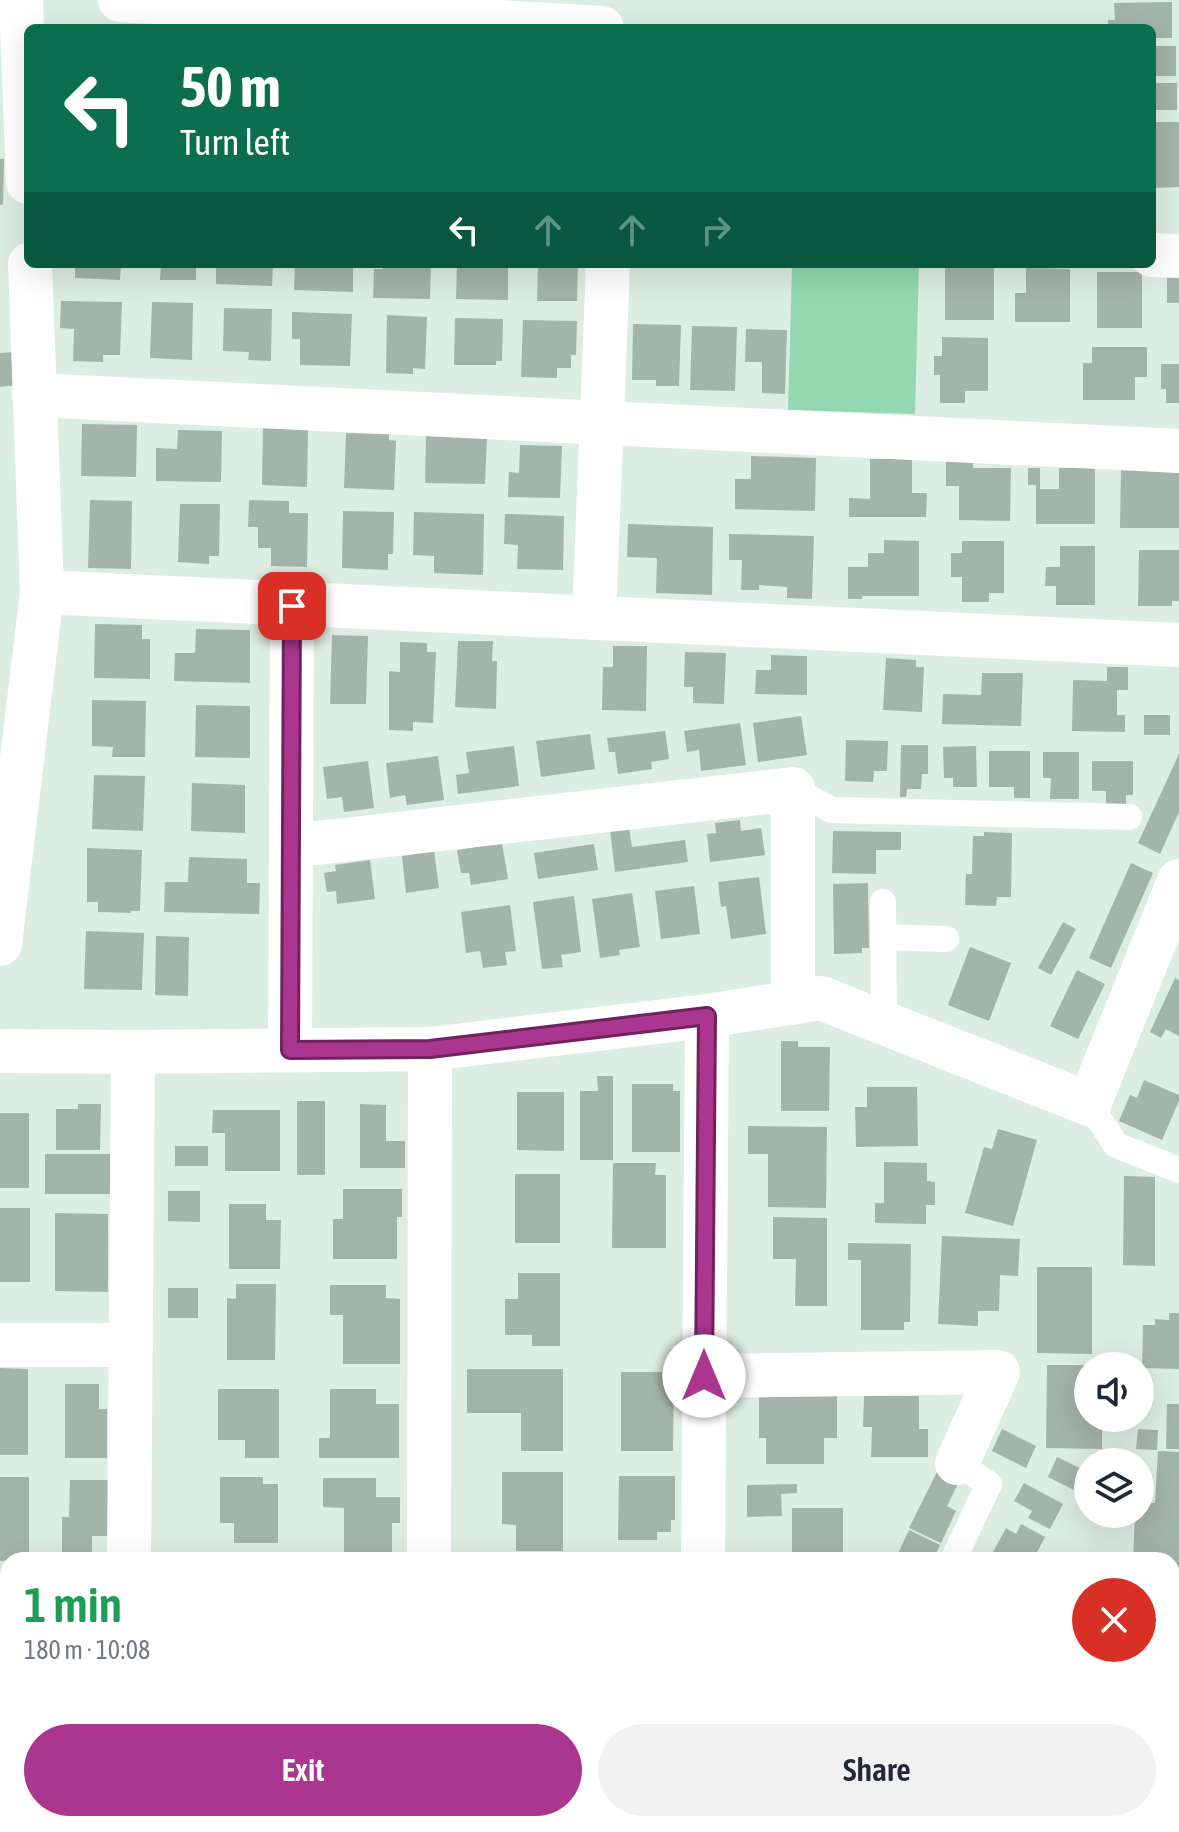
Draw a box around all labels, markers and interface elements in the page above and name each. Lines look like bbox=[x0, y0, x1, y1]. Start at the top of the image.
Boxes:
text: 50 m bbox=[180, 55, 281, 119]
icon: left bbox=[48, 56, 152, 160]
text: Turn left bbox=[180, 121, 290, 163]
icon: left bbox=[442, 208, 486, 252]
icon: ahead bbox=[526, 208, 570, 252]
icon: ahead bbox=[610, 208, 654, 252]
icon: right bbox=[694, 208, 738, 252]
pin bbox=[258, 572, 326, 640]
icon: arrive bbox=[270, 584, 314, 628]
position arrow bbox=[662, 1334, 746, 1418]
map controls bbox=[1074, 1352, 1154, 1528]
button: sound bbox=[1074, 1352, 1154, 1432]
button: layers bbox=[1074, 1448, 1154, 1528]
text: 1 min bbox=[24, 1577, 122, 1632]
button: close bbox=[1072, 1578, 1156, 1662]
text: 180 m · 10:08 bbox=[24, 1635, 150, 1665]
button: Exit bbox=[24, 1724, 582, 1816]
button: Share bbox=[598, 1724, 1156, 1816]

